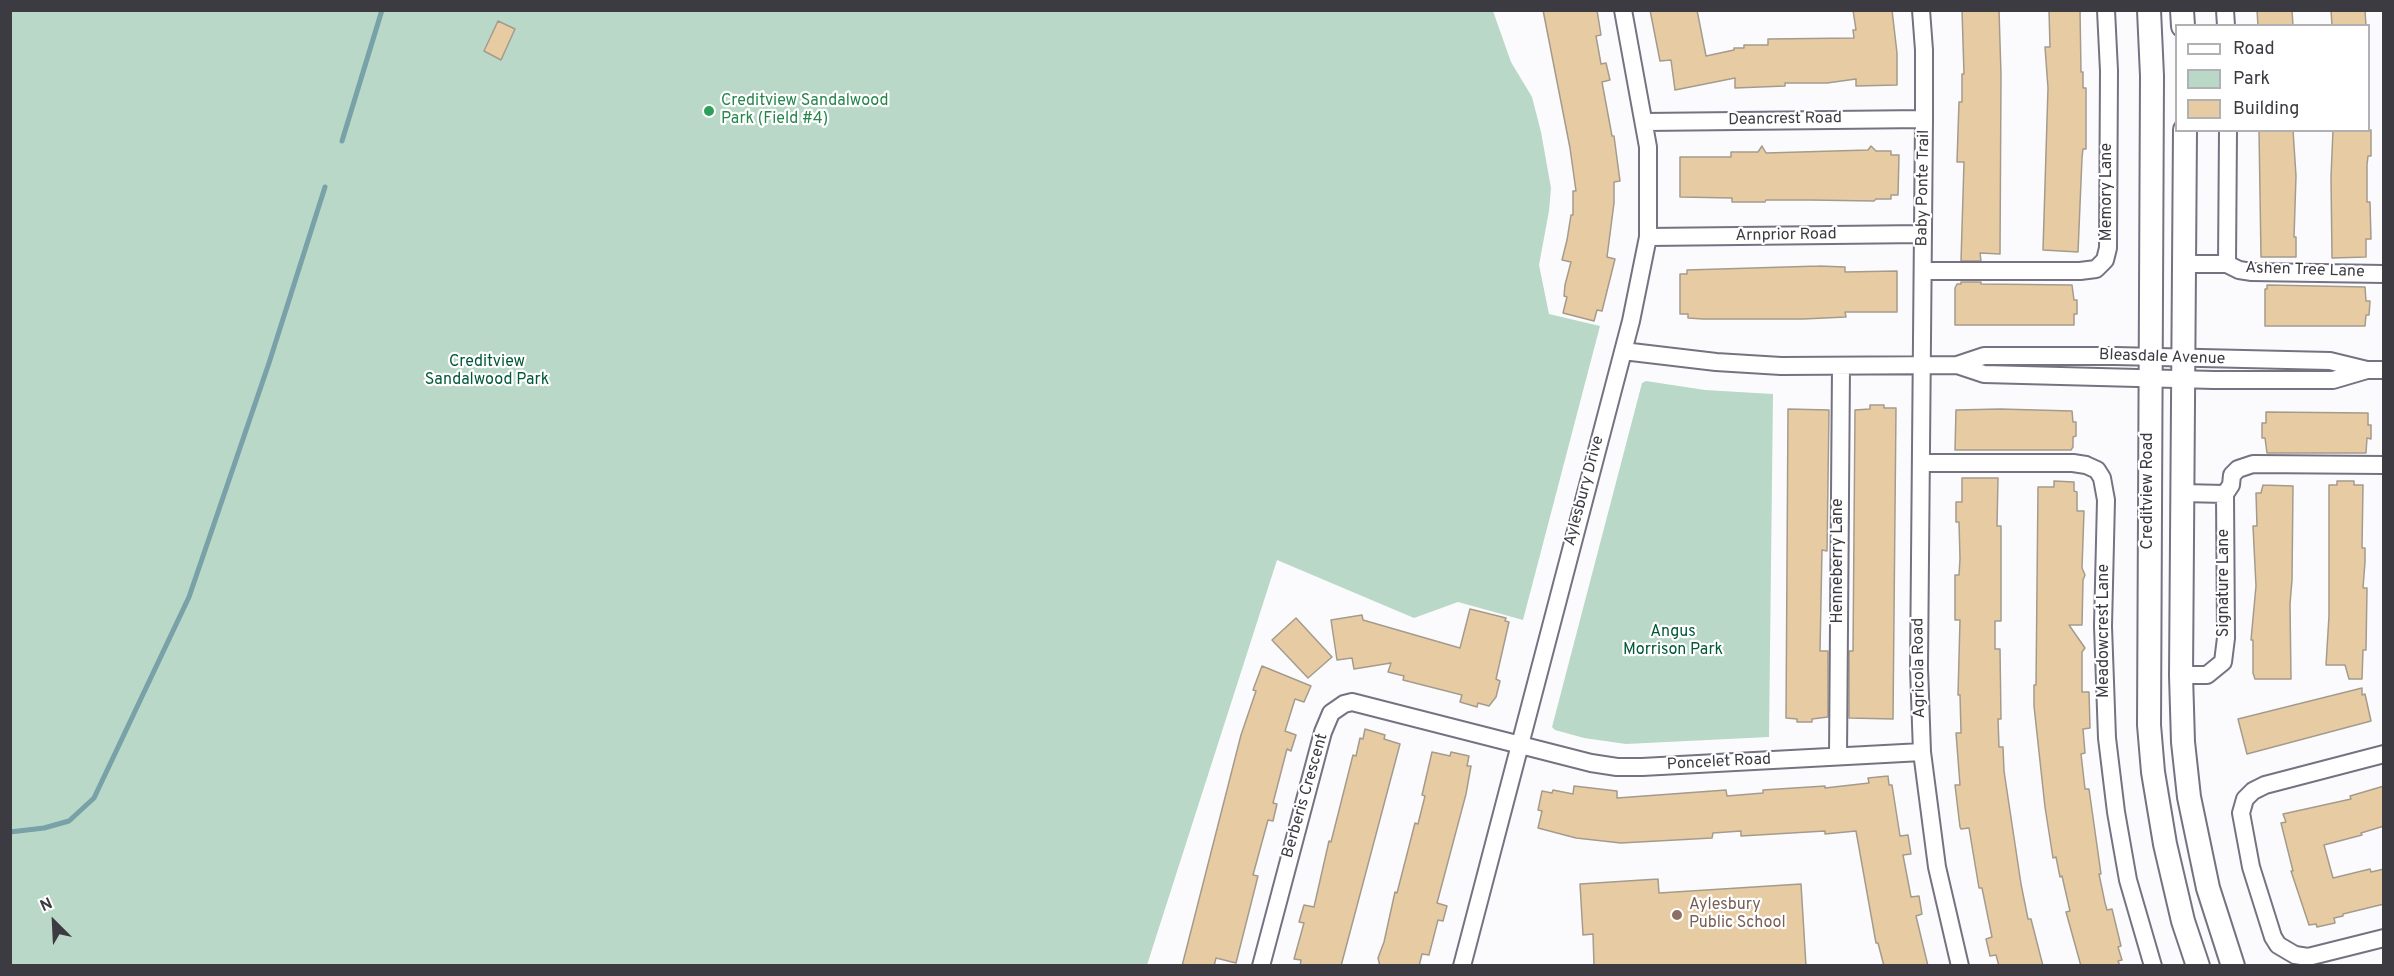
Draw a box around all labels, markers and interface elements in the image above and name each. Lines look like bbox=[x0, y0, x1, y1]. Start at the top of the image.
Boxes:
legend bbox=[2175, 24, 2370, 132]
text: Road bbox=[2233, 38, 2275, 61]
text: Park bbox=[2233, 68, 2270, 91]
place label: Creditview Sandalwood Park (Field #4) bbox=[721, 92, 888, 130]
text: Building bbox=[2233, 98, 2299, 121]
marker: Creditview Sandalwood Park (Field #4) bbox=[702, 104, 716, 118]
street label: Deancrest Road bbox=[1728, 109, 1842, 131]
street label: Baby Ponte Trail bbox=[1913, 129, 1935, 247]
street label: Memory Lane bbox=[2098, 143, 2118, 241]
street label: Arnprior Road bbox=[1735, 226, 1837, 246]
street label: Ashen Tree Lane bbox=[2245, 259, 2365, 283]
street label: Bleasdale Avenue bbox=[2098, 346, 2226, 370]
park label: Creditview Sandalwood Park bbox=[425, 353, 549, 391]
street label: Creditview Road bbox=[2139, 433, 2159, 549]
street label: Aylesbury Drive bbox=[1561, 434, 1609, 548]
street label: Henneberry Lane bbox=[1829, 498, 1849, 624]
street label: Signature Lane bbox=[2215, 529, 2235, 637]
street label: Meadowcrest Lane bbox=[2095, 564, 2115, 698]
street label: Agricola Road bbox=[1910, 618, 1930, 718]
park label: Angus Morrison Park bbox=[1623, 623, 1723, 661]
street label: Berberis Crescent bbox=[1279, 731, 1333, 861]
street label: Poncelet Road bbox=[1666, 751, 1772, 775]
north arrow bbox=[24, 892, 84, 952]
text: N bbox=[37, 894, 56, 917]
place label: Aylesbury Public School bbox=[1689, 896, 1786, 934]
marker: Aylesbury Public School bbox=[1670, 908, 1684, 922]

